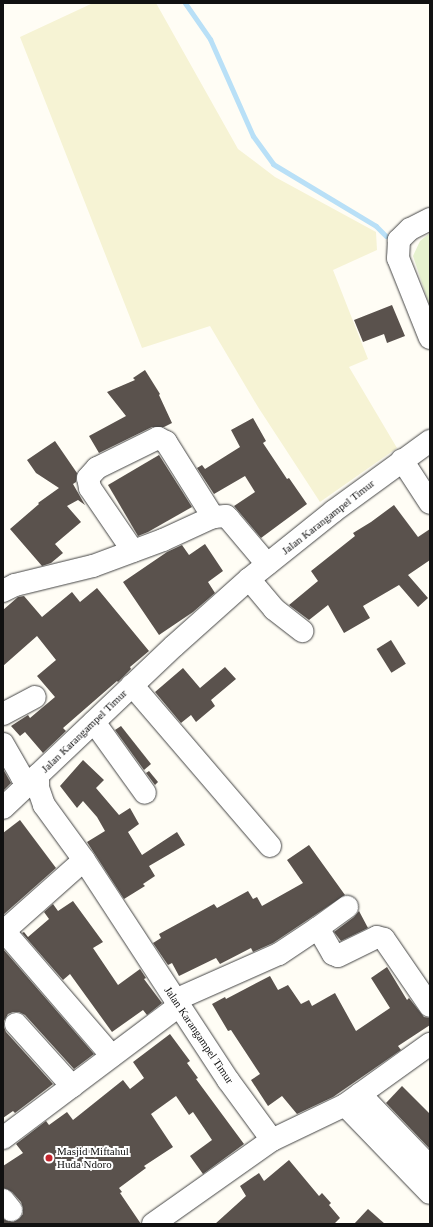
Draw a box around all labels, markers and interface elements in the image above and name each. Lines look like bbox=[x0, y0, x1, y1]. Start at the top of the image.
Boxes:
street label: Jalan Karangampel Timur bbox=[279, 477, 377, 557]
street label: Jalan Karangampel Timur bbox=[38, 686, 130, 776]
street label: Jalan Karangampel Timur bbox=[162, 984, 236, 1086]
place label: Masjid Miftahul Huda Ndoro bbox=[57, 1145, 129, 1171]
marker: Masjid Miftahul Huda Ndoro bbox=[44, 1153, 54, 1163]

